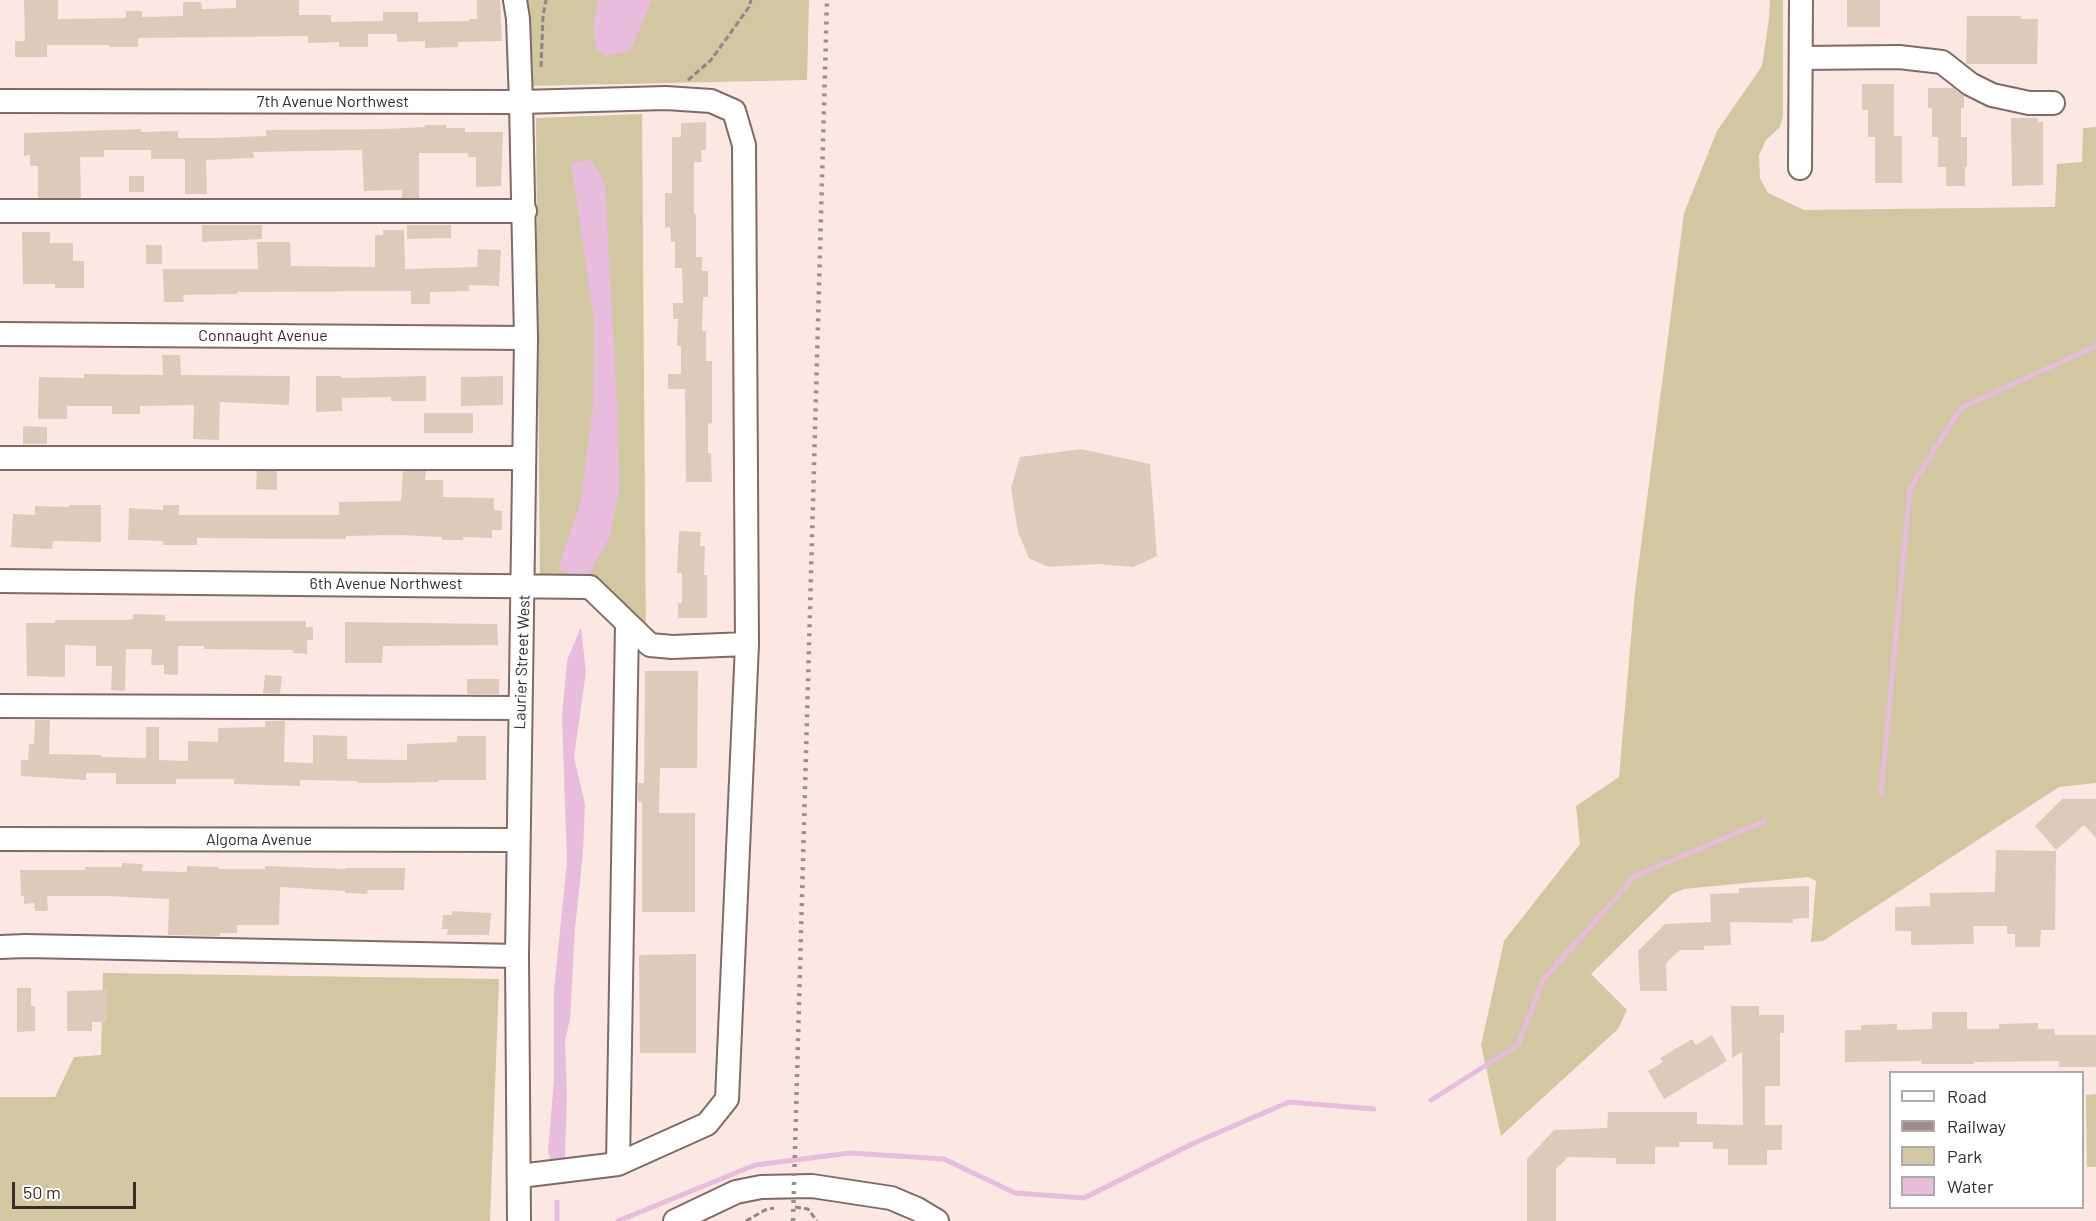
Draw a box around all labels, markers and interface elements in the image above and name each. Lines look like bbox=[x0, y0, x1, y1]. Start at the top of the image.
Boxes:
street label: 7th Avenue Northwest bbox=[257, 92, 409, 112]
street label: Connaught Avenue bbox=[198, 326, 328, 346]
street label: 6th Avenue Northwest bbox=[310, 574, 462, 594]
street label: Laurier Street West bbox=[510, 594, 534, 730]
street label: Algoma Avenue bbox=[206, 830, 312, 850]
legend bbox=[1889, 1071, 2084, 1209]
text: Road bbox=[1947, 1085, 1987, 1107]
text: Railway bbox=[1947, 1115, 2006, 1137]
text: Park bbox=[1947, 1145, 1982, 1167]
scale bar bbox=[15, 1170, 140, 1208]
text: Water bbox=[1947, 1175, 1994, 1197]
text: 50 m bbox=[23, 1181, 61, 1203]

